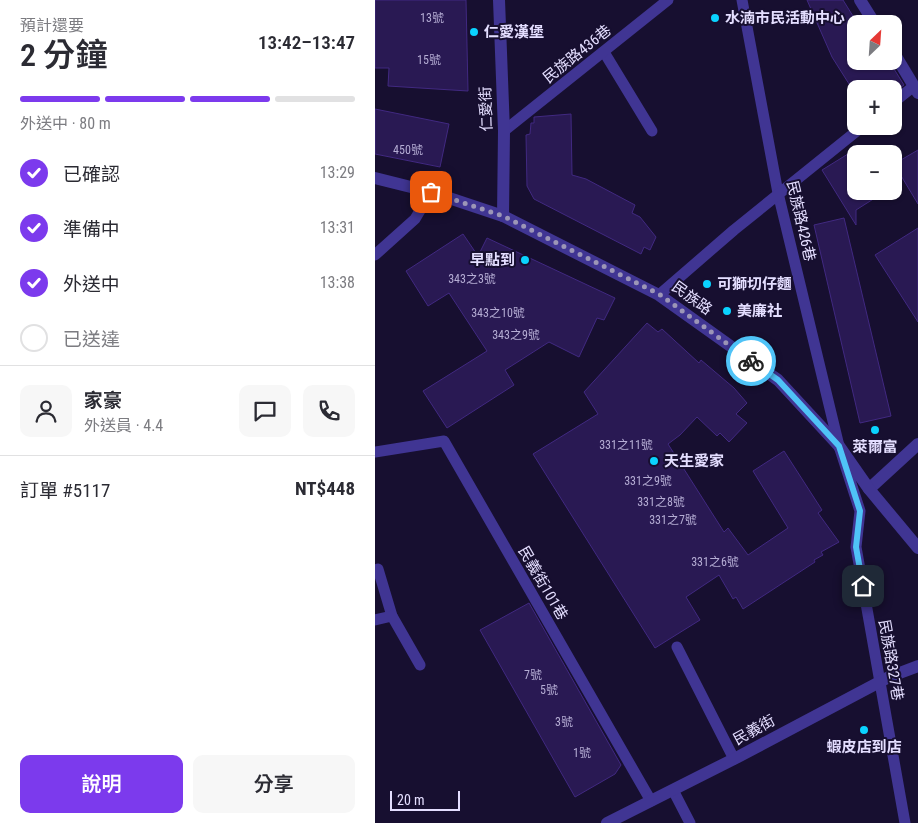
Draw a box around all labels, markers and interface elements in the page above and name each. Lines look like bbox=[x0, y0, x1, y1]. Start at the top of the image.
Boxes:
place label: 水湳市民活動中心 bbox=[725, 9, 845, 27]
house number: 13號 bbox=[420, 11, 444, 25]
marker: 水湳市民活動中心 bbox=[709, 12, 721, 24]
north arrow bbox=[847, 15, 903, 70]
map controls bbox=[847, 15, 902, 200]
text: 預計還要 bbox=[20, 16, 84, 35]
street label: 民族路436巷 bbox=[539, 21, 615, 87]
place label: 仁愛漢堡 bbox=[484, 23, 544, 41]
marker: 仁愛漢堡 bbox=[468, 26, 480, 38]
text: 13:42–13:47 bbox=[258, 31, 355, 54]
text: 2 分鐘 bbox=[20, 36, 107, 74]
house number: 15號 bbox=[417, 53, 441, 67]
button: + bbox=[847, 80, 902, 135]
street label: 仁愛街 bbox=[476, 86, 496, 132]
text: 外送中 · 80 m bbox=[20, 114, 111, 133]
house number: 450號 bbox=[393, 143, 423, 157]
button: − bbox=[847, 145, 902, 200]
icon: check bbox=[20, 159, 48, 187]
text: 已確認 bbox=[63, 163, 120, 186]
text: 13:29 bbox=[320, 163, 355, 182]
pin bbox=[410, 171, 452, 213]
icon: bag bbox=[417, 178, 445, 206]
street label: 民族路426巷 bbox=[783, 179, 819, 263]
icon: check bbox=[20, 214, 48, 242]
text: 準備中 bbox=[63, 218, 120, 241]
text: 13:31 bbox=[320, 218, 355, 237]
place label: 早點到 bbox=[470, 251, 515, 269]
marker: 早點到 bbox=[519, 254, 531, 266]
icon: check bbox=[20, 269, 48, 297]
house number: 343之3號 bbox=[448, 272, 496, 286]
text: 外送中 bbox=[63, 273, 120, 296]
text: 13:38 bbox=[320, 273, 355, 292]
place label: 可獅切仔麵 bbox=[717, 275, 792, 293]
street label: 民族路 bbox=[669, 277, 715, 319]
marker: 可獅切仔麵 bbox=[701, 278, 713, 290]
place label: 美廉社 bbox=[737, 302, 782, 320]
marker: 美廉社 bbox=[721, 305, 733, 317]
house number: 343之10號 bbox=[471, 306, 525, 320]
text: 已送達 bbox=[63, 328, 120, 351]
house number: 343之9號 bbox=[492, 328, 540, 342]
courier bbox=[726, 336, 776, 386]
icon: bike bbox=[737, 347, 765, 375]
button: person bbox=[20, 385, 72, 437]
button: chat bbox=[239, 385, 291, 437]
button: phone bbox=[303, 385, 355, 437]
text: 家豪 bbox=[84, 389, 122, 412]
text: 外送員 · 4.4 bbox=[84, 416, 163, 435]
marker: 萊爾富 bbox=[869, 424, 881, 436]
house number: 331之11號 bbox=[599, 438, 653, 452]
place label: 萊爾富 bbox=[852, 438, 898, 456]
place label: 天生愛家 bbox=[664, 452, 724, 470]
marker: 天生愛家 bbox=[648, 455, 660, 467]
house number: 331之9號 bbox=[624, 474, 672, 488]
text: NT$448 bbox=[295, 477, 355, 500]
text: 訂單 #5117 bbox=[20, 479, 110, 502]
house number: 331之8號 bbox=[637, 495, 685, 509]
house number: 331之7號 bbox=[649, 513, 697, 527]
street label: 民義街101巷 bbox=[515, 543, 571, 623]
house number: 331之6號 bbox=[691, 555, 739, 569]
pin bbox=[842, 565, 884, 607]
icon: home bbox=[849, 572, 877, 600]
street label: 民族路327巷 bbox=[875, 618, 907, 702]
house number: 7號 bbox=[524, 668, 542, 682]
house number: 5號 bbox=[540, 683, 558, 697]
street label: 民義街 bbox=[730, 711, 778, 749]
house number: 3號 bbox=[555, 715, 573, 729]
marker: 蝦皮店到店 bbox=[858, 724, 870, 736]
place label: 蝦皮店到店 bbox=[826, 738, 902, 756]
house number: 1號 bbox=[573, 746, 591, 760]
button: 說明 bbox=[20, 755, 183, 813]
button: 分享 bbox=[193, 755, 355, 813]
scale bar bbox=[390, 788, 460, 811]
text: 20 m bbox=[397, 792, 425, 808]

